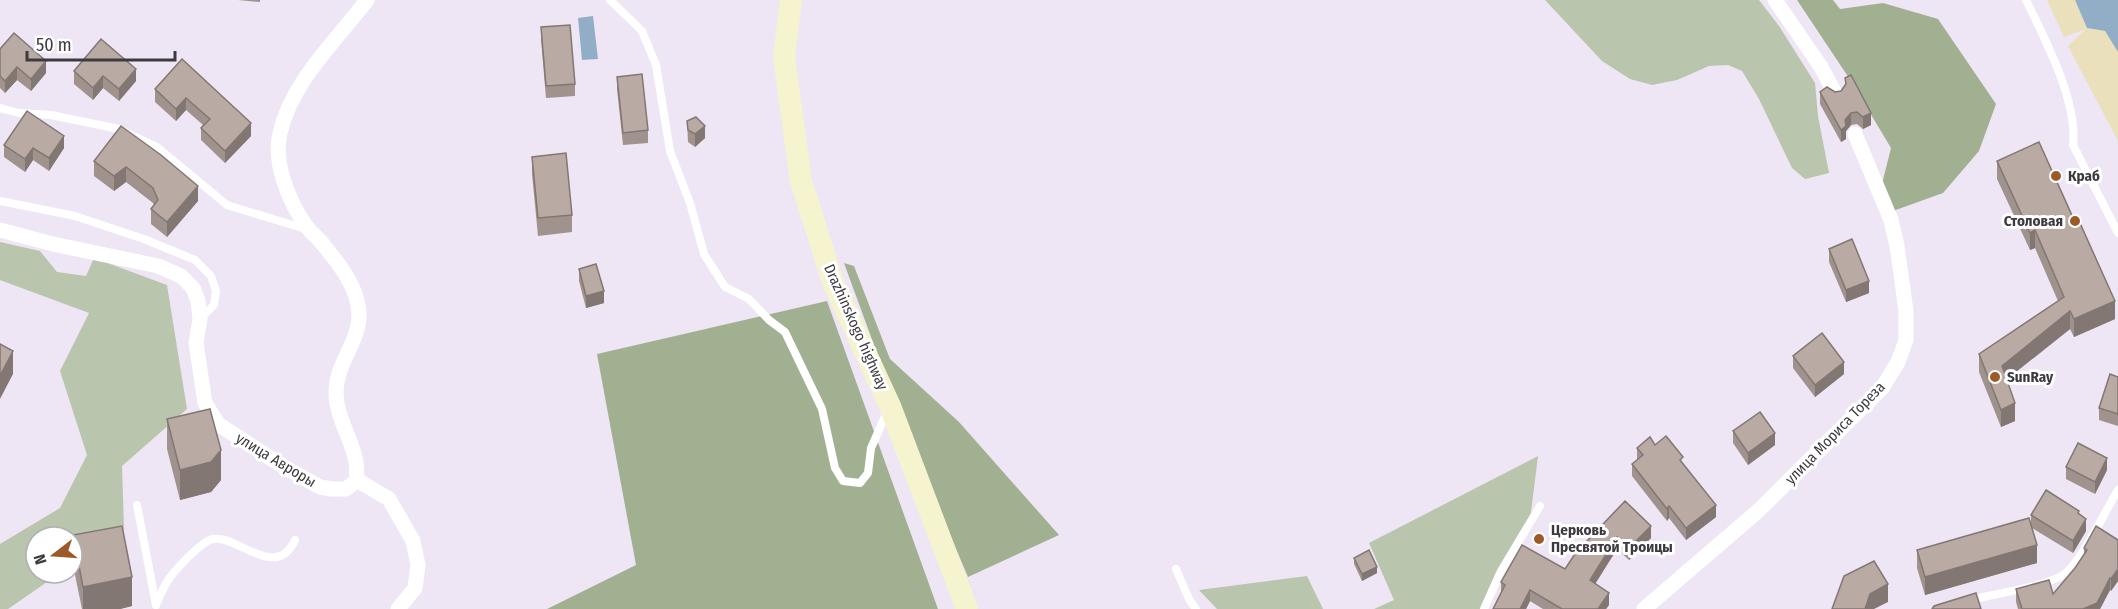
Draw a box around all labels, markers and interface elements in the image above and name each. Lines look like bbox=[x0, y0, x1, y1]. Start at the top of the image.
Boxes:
scale bar bbox=[27, 24, 176, 62]
text: 50 m bbox=[36, 34, 72, 56]
place label: Краб bbox=[2068, 167, 2100, 185]
marker: Краб bbox=[2049, 169, 2063, 183]
place label: Столовая bbox=[2004, 212, 2063, 230]
marker: Столовая bbox=[2068, 214, 2082, 228]
street label: Drazhinskogo highway bbox=[820, 261, 892, 393]
place label: SunRay bbox=[2007, 368, 2054, 386]
marker: SunRay bbox=[1988, 370, 2002, 384]
street label: улица Мориса Тореза bbox=[1781, 378, 1889, 488]
street label: улица Авроры bbox=[233, 429, 319, 491]
place label: Церковь Пресвятой Троицы bbox=[1551, 521, 1673, 556]
north arrow bbox=[24, 525, 84, 585]
marker: Церковь Пресвятой Троицы bbox=[1532, 532, 1546, 546]
text: N bbox=[30, 552, 51, 567]

